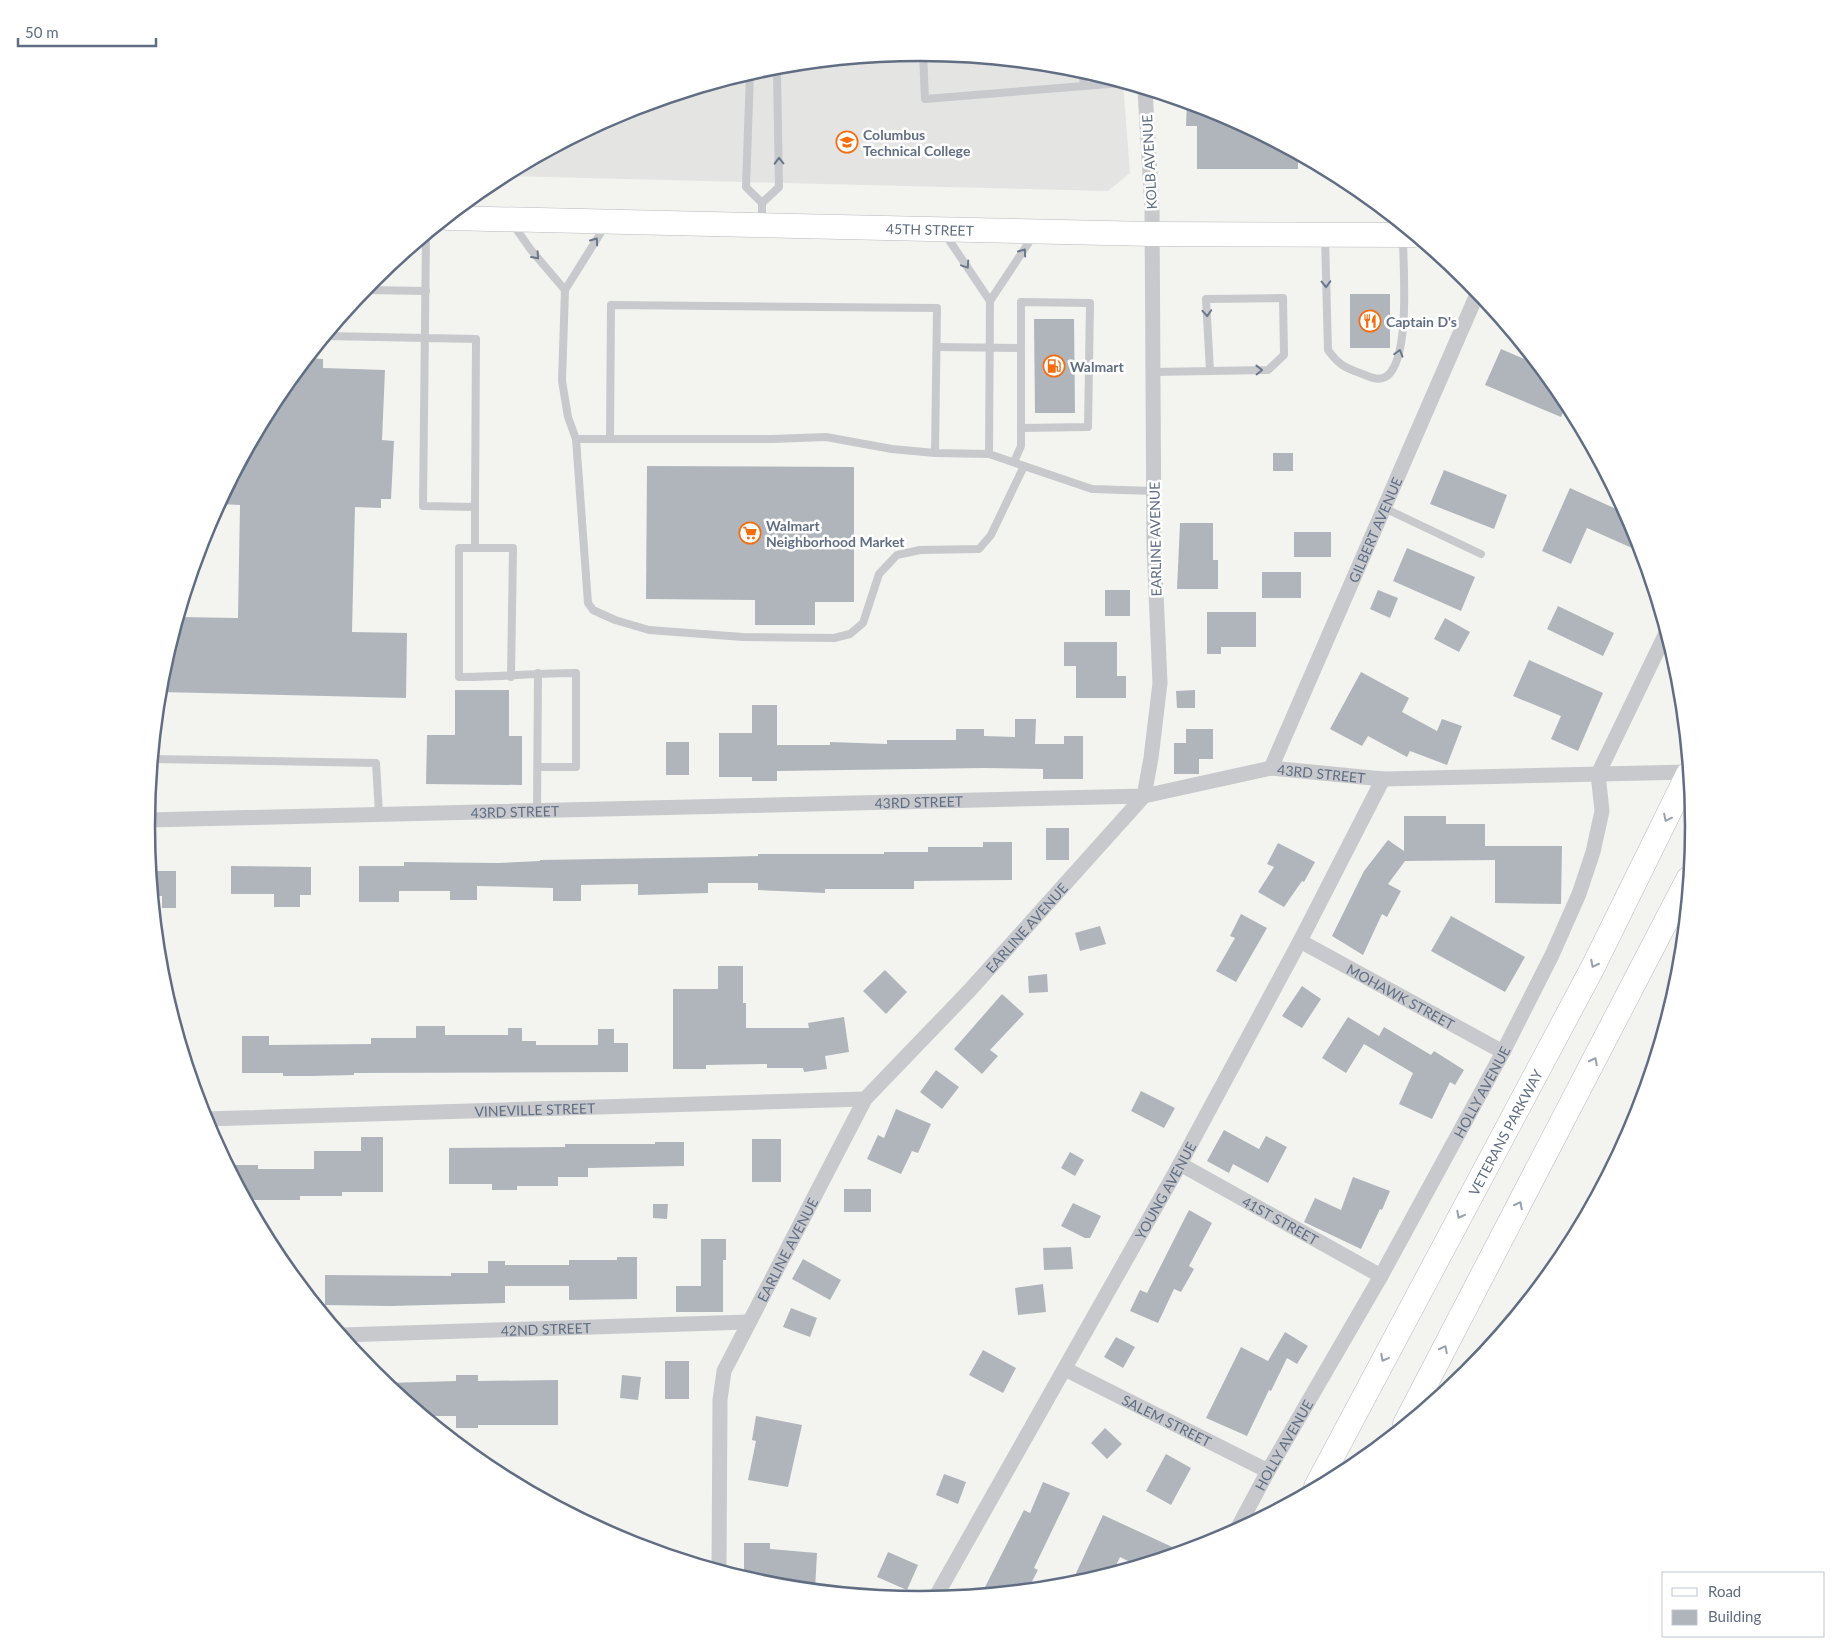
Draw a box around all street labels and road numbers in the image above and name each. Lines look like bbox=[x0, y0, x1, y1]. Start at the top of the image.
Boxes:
street label: KOLB AVENUE bbox=[1138, 114, 1160, 210]
street label: 45TH STREET bbox=[886, 219, 975, 238]
street label: GILBERT AVENUE bbox=[1344, 474, 1405, 585]
street label: EARLINE AVENUE bbox=[1146, 482, 1164, 596]
street label: 43RD STREET bbox=[1277, 760, 1367, 786]
street label: 43RD STREET bbox=[874, 792, 964, 811]
street label: 43RD STREET bbox=[470, 802, 560, 821]
street label: EARLINE AVENUE bbox=[981, 879, 1071, 976]
street label: MOHAWK STREET bbox=[1344, 960, 1458, 1033]
street label: HOLLY AVENUE bbox=[1450, 1043, 1513, 1140]
street label: VETERANS PARKWAY bbox=[1464, 1066, 1546, 1198]
street label: VINEVILLE STREET bbox=[474, 1099, 596, 1119]
street label: YOUNG AVENUE bbox=[1131, 1139, 1199, 1242]
street label: 41ST STREET bbox=[1239, 1192, 1322, 1248]
street label: EARLINE AVENUE bbox=[753, 1195, 821, 1305]
street label: 42ND STREET bbox=[500, 1319, 592, 1338]
street label: SALEM STREET bbox=[1119, 1391, 1215, 1450]
street label: HOLLY AVENUE bbox=[1251, 1397, 1316, 1493]

